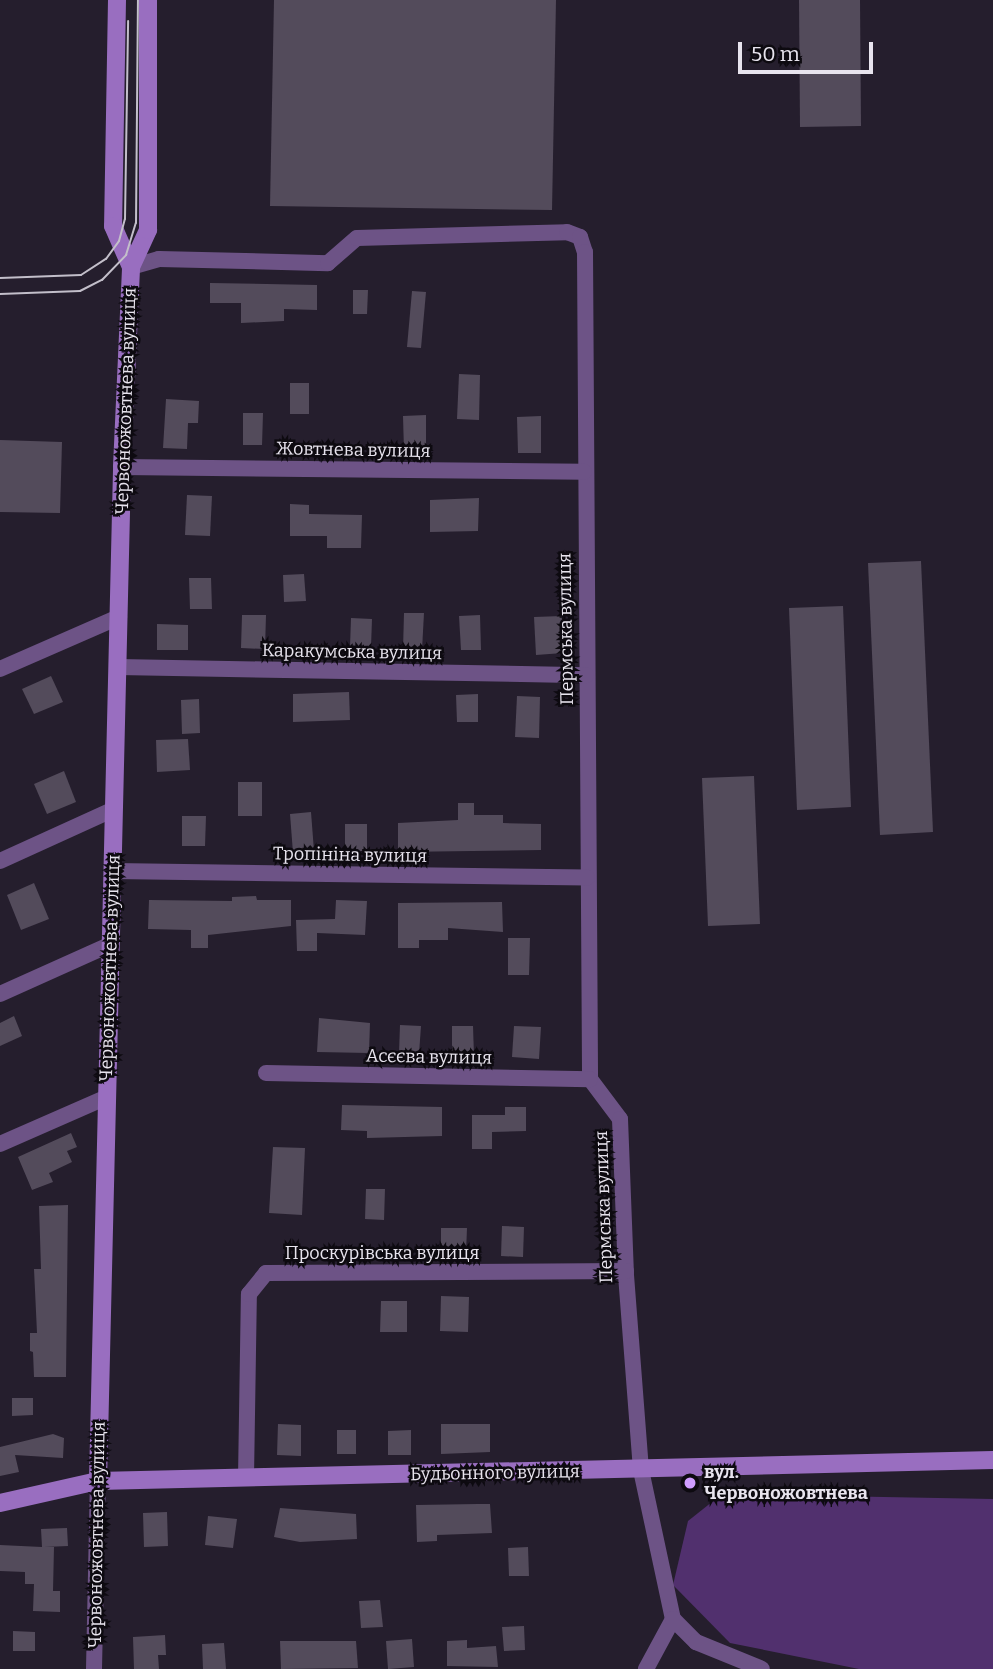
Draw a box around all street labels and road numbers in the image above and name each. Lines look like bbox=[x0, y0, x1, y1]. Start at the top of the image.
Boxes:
street label: Червоножовтнева вулиця bbox=[111, 287, 141, 515]
street label: Жовтнева вулиця bbox=[275, 438, 431, 462]
street label: Пермська вулиця bbox=[554, 553, 578, 705]
street label: Каракумська вулиця bbox=[262, 640, 442, 664]
street label: Тропініна вулиця bbox=[273, 843, 427, 867]
street label: Червоножовтнева вулиця bbox=[95, 854, 125, 1082]
street label: Асєєва вулиця bbox=[366, 1045, 492, 1069]
street label: Пермська вулиця bbox=[591, 1130, 617, 1284]
street label: Проскурівська вулиця bbox=[285, 1242, 479, 1264]
street label: Червоножовтнева вулиця bbox=[84, 1421, 110, 1649]
street label: Будьонного вулиця bbox=[410, 1461, 580, 1485]

